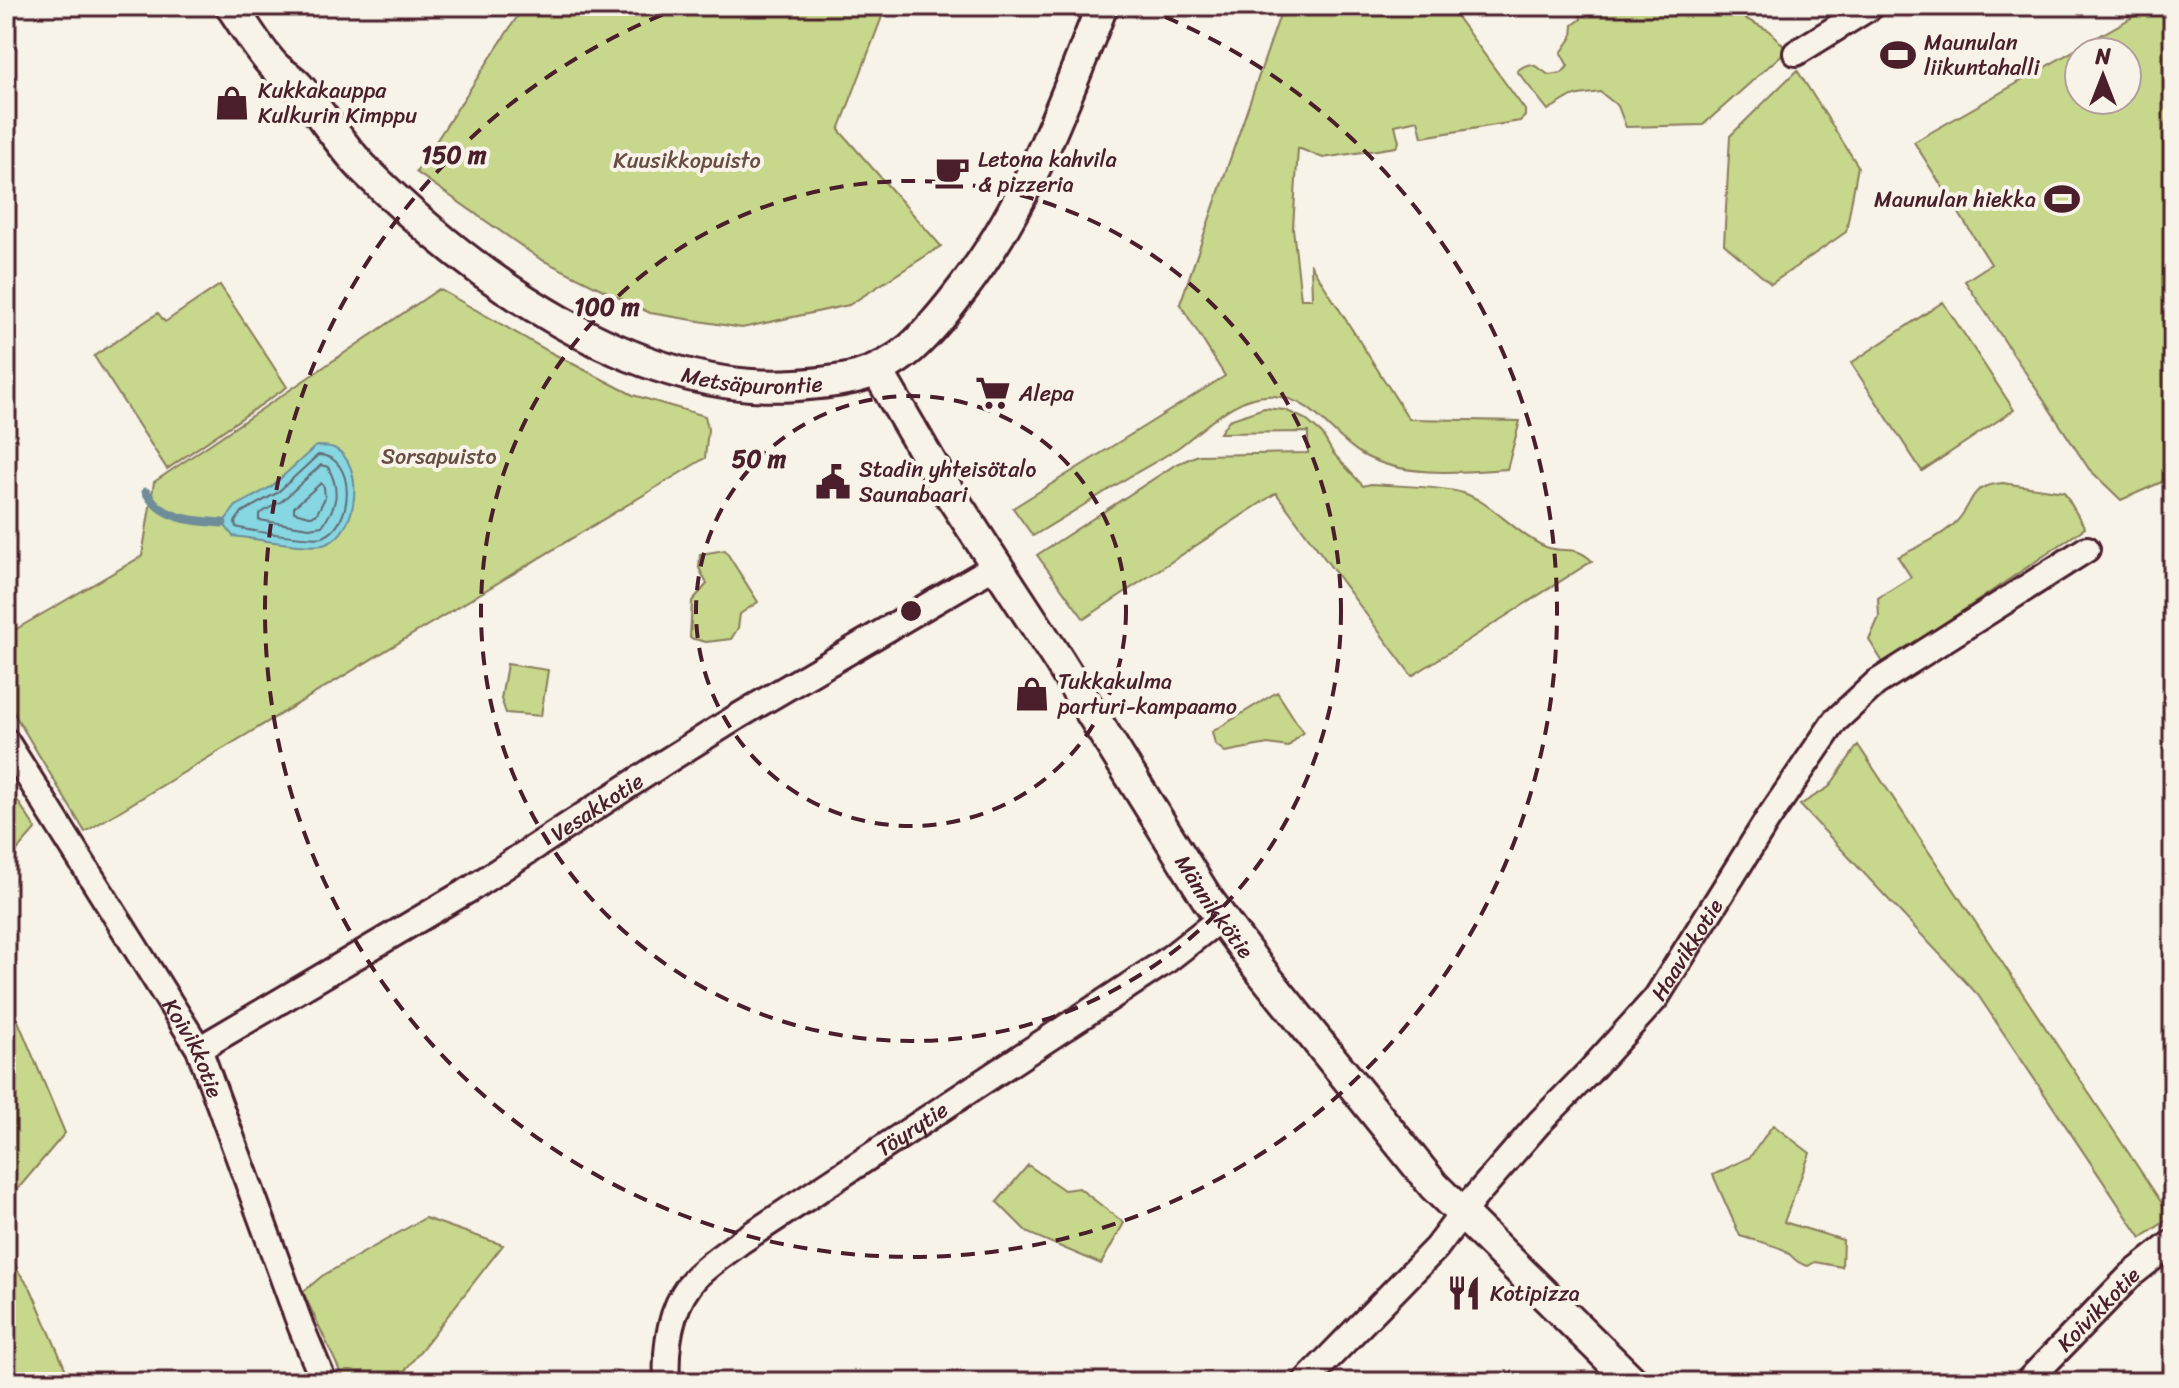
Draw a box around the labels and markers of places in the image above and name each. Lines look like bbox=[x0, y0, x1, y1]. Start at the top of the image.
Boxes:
place label: Maunulan liikuntahalli bbox=[1924, 23, 2041, 87]
sports icon: Maunulan liikuntahalli bbox=[1879, 36, 1917, 74]
place label: Kukkakauppa Kulkurin Kimppu bbox=[258, 71, 417, 135]
shop icon: Kukkakauppa Kulkurin Kimppu bbox=[213, 84, 251, 122]
place label: Letona kahvila & pizzeria bbox=[978, 140, 1117, 204]
cafe icon: Letona kahvila & pizzeria bbox=[933, 153, 971, 191]
place label: Maunulan hiekka bbox=[1874, 180, 2036, 219]
sports icon: Maunulan hiekka bbox=[2043, 180, 2081, 218]
supermarket icon: Alepa bbox=[974, 374, 1012, 412]
place label: Alepa bbox=[1018, 374, 1075, 413]
place label: Stadin yhteisötalo Saunabaari bbox=[859, 450, 1037, 514]
public building icon: Stadin yhteisötalo Saunabaari bbox=[814, 463, 852, 501]
centre of rings bbox=[897, 597, 925, 625]
place label: Tukkakulma parturi-kampaamo bbox=[1057, 662, 1237, 726]
shop icon: Tukkakulma parturi-kampaamo bbox=[1013, 675, 1051, 713]
restaurant icon: Kotipizza bbox=[1445, 1274, 1483, 1312]
place label: Kotipizza bbox=[1490, 1274, 1580, 1313]

